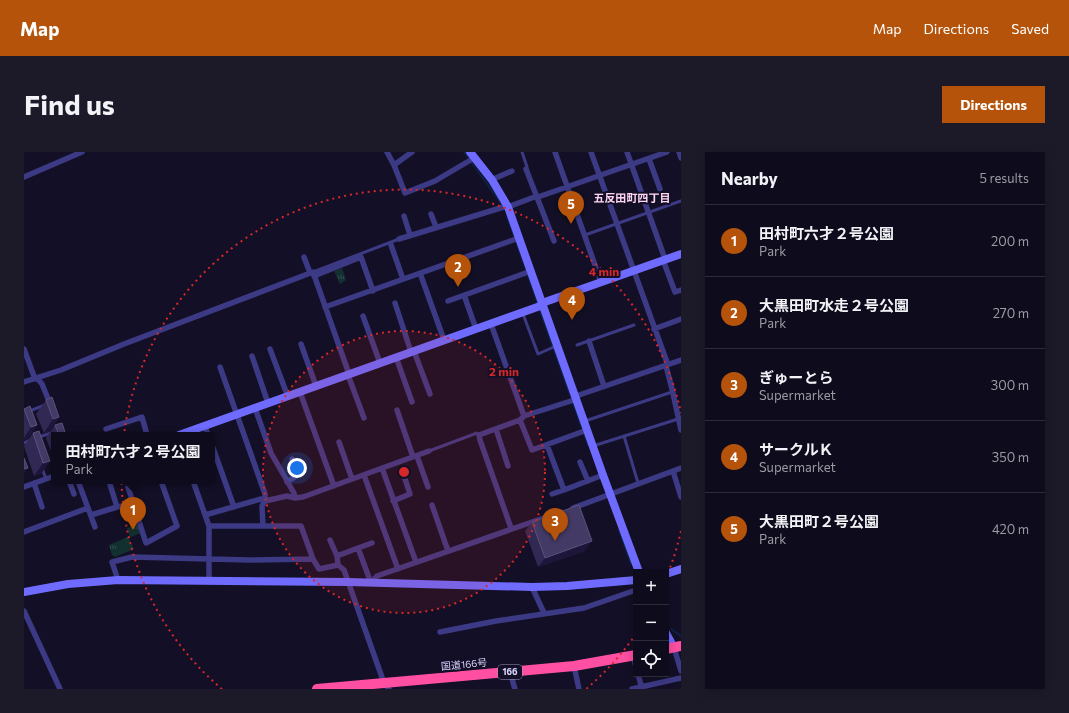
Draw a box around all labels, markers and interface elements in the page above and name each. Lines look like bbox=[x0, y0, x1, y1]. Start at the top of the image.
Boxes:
text: Map bbox=[20, 17, 59, 40]
text: Map bbox=[873, 20, 902, 37]
text: Directions bbox=[924, 20, 989, 37]
text: Saved bbox=[1011, 20, 1049, 37]
button: Directions bbox=[942, 86, 1045, 123]
text: Find us bbox=[24, 87, 115, 121]
text: Nearby bbox=[721, 168, 778, 189]
text: 5 results bbox=[979, 170, 1029, 186]
pin: 5 bbox=[558, 191, 584, 224]
district label: 五反田町四丁目 bbox=[594, 191, 671, 204]
text: 田村町六才２号公園 bbox=[759, 224, 894, 242]
text: 1 bbox=[731, 233, 737, 249]
text: 200 m bbox=[991, 233, 1029, 249]
text: Park bbox=[759, 243, 786, 259]
pin: 2 bbox=[445, 254, 471, 287]
text: 4 min bbox=[589, 264, 619, 278]
pin: 4 bbox=[559, 287, 585, 320]
text: 大黒田町水走２号公園 bbox=[759, 296, 909, 314]
text: 2 bbox=[730, 305, 738, 321]
text: 270 m bbox=[993, 305, 1029, 321]
text: Park bbox=[759, 315, 786, 331]
text: 2 min bbox=[489, 364, 519, 378]
text: ぎゅーとら bbox=[759, 368, 834, 386]
text: 3 bbox=[730, 377, 738, 393]
text: 300 m bbox=[991, 377, 1029, 393]
text: Supermarket bbox=[759, 387, 836, 403]
popup bbox=[51, 432, 215, 484]
text: サークルＫ bbox=[759, 440, 834, 458]
text: 田村町六才２号公園 bbox=[65, 442, 201, 460]
text: 4 bbox=[730, 449, 738, 465]
text: 350 m bbox=[992, 449, 1029, 465]
your location bbox=[287, 458, 307, 478]
text: Supermarket bbox=[759, 459, 836, 475]
text: Park bbox=[65, 461, 93, 477]
centre of rings bbox=[397, 465, 411, 479]
pin: 1 bbox=[120, 497, 146, 530]
pin: 3 bbox=[542, 508, 568, 541]
text: 大黒田町２号公園 bbox=[759, 512, 879, 530]
text: 5 bbox=[730, 521, 738, 537]
text: 420 m bbox=[992, 521, 1029, 537]
text: Park bbox=[759, 531, 786, 547]
map controls bbox=[633, 569, 669, 677]
button: + bbox=[633, 569, 669, 605]
button: − bbox=[633, 605, 669, 641]
button: locate bbox=[633, 641, 669, 677]
street label: 国道166号 bbox=[440, 656, 488, 672]
road number: 166 bbox=[498, 665, 522, 679]

